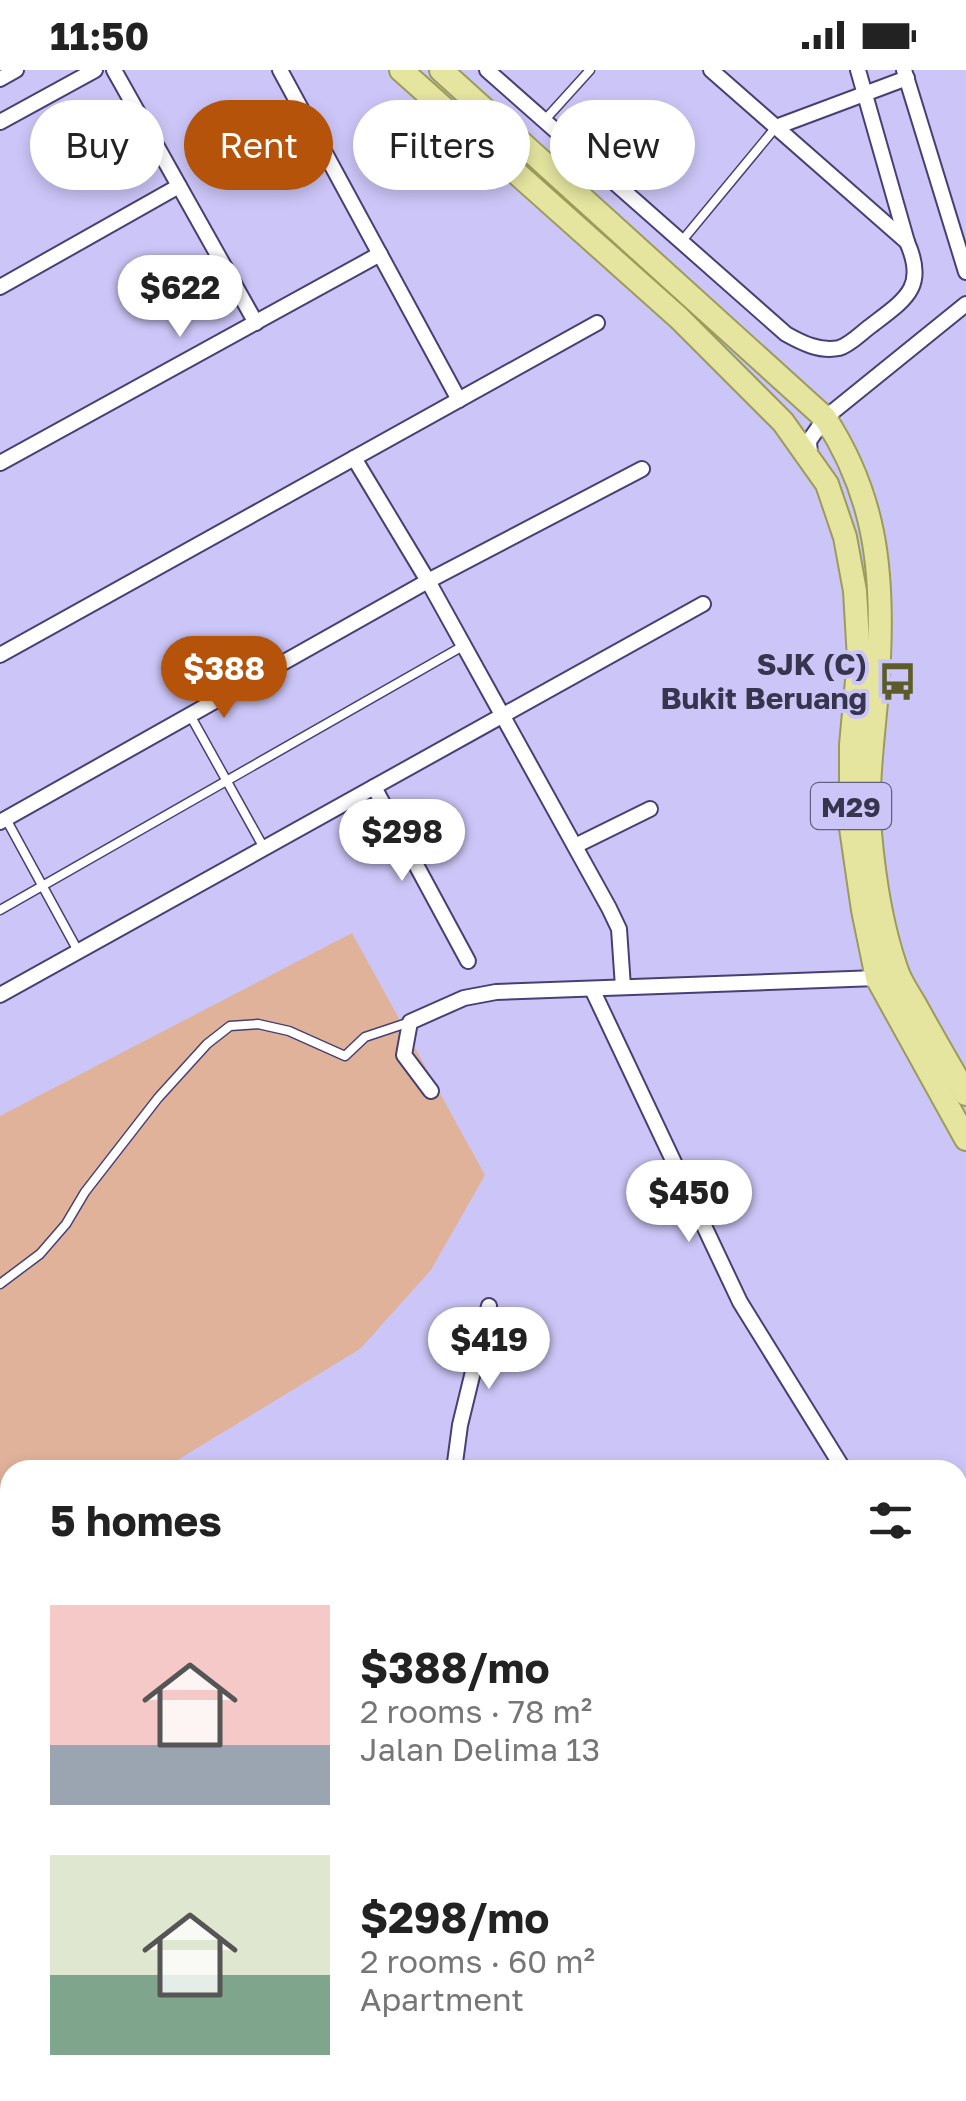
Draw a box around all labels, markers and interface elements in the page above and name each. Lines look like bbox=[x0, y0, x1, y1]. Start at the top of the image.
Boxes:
text: 11:50 bbox=[50, 13, 149, 58]
chip: Buy bbox=[30, 100, 164, 190]
chip: Rent bbox=[184, 100, 333, 190]
chip: Filters bbox=[353, 100, 530, 190]
chip: New bbox=[550, 100, 695, 190]
pin: $622 bbox=[121, 255, 239, 340]
text: $622 bbox=[140, 268, 220, 306]
pin: $388 bbox=[165, 636, 283, 721]
place label: SJK (C) Bukit Beruang bbox=[660, 646, 867, 716]
text: $388 bbox=[183, 649, 265, 687]
bus stop icon: SJK (C) Bukit Beruang bbox=[876, 660, 918, 702]
road number: M29 bbox=[811, 783, 891, 829]
pin: $298 bbox=[343, 799, 461, 884]
text: $298 bbox=[361, 812, 443, 850]
pin: $450 bbox=[630, 1160, 748, 1245]
text: $450 bbox=[648, 1173, 730, 1211]
pin: $419 bbox=[430, 1307, 548, 1392]
text: $419 bbox=[450, 1320, 528, 1358]
icon: filters bbox=[863, 1493, 918, 1548]
text: 5 homes bbox=[50, 1495, 222, 1545]
text: $388/mo bbox=[360, 1642, 550, 1692]
icon: home bbox=[130, 1645, 250, 1765]
text: 2 rooms · 78 m² bbox=[360, 1692, 592, 1730]
text: Jalan Delima 13 bbox=[360, 1730, 600, 1768]
text: $298/mo bbox=[360, 1892, 549, 1942]
icon: home bbox=[130, 1895, 250, 2015]
text: 2 rooms · 60 m² bbox=[360, 1942, 595, 1980]
text: Apartment bbox=[360, 1980, 524, 2018]

